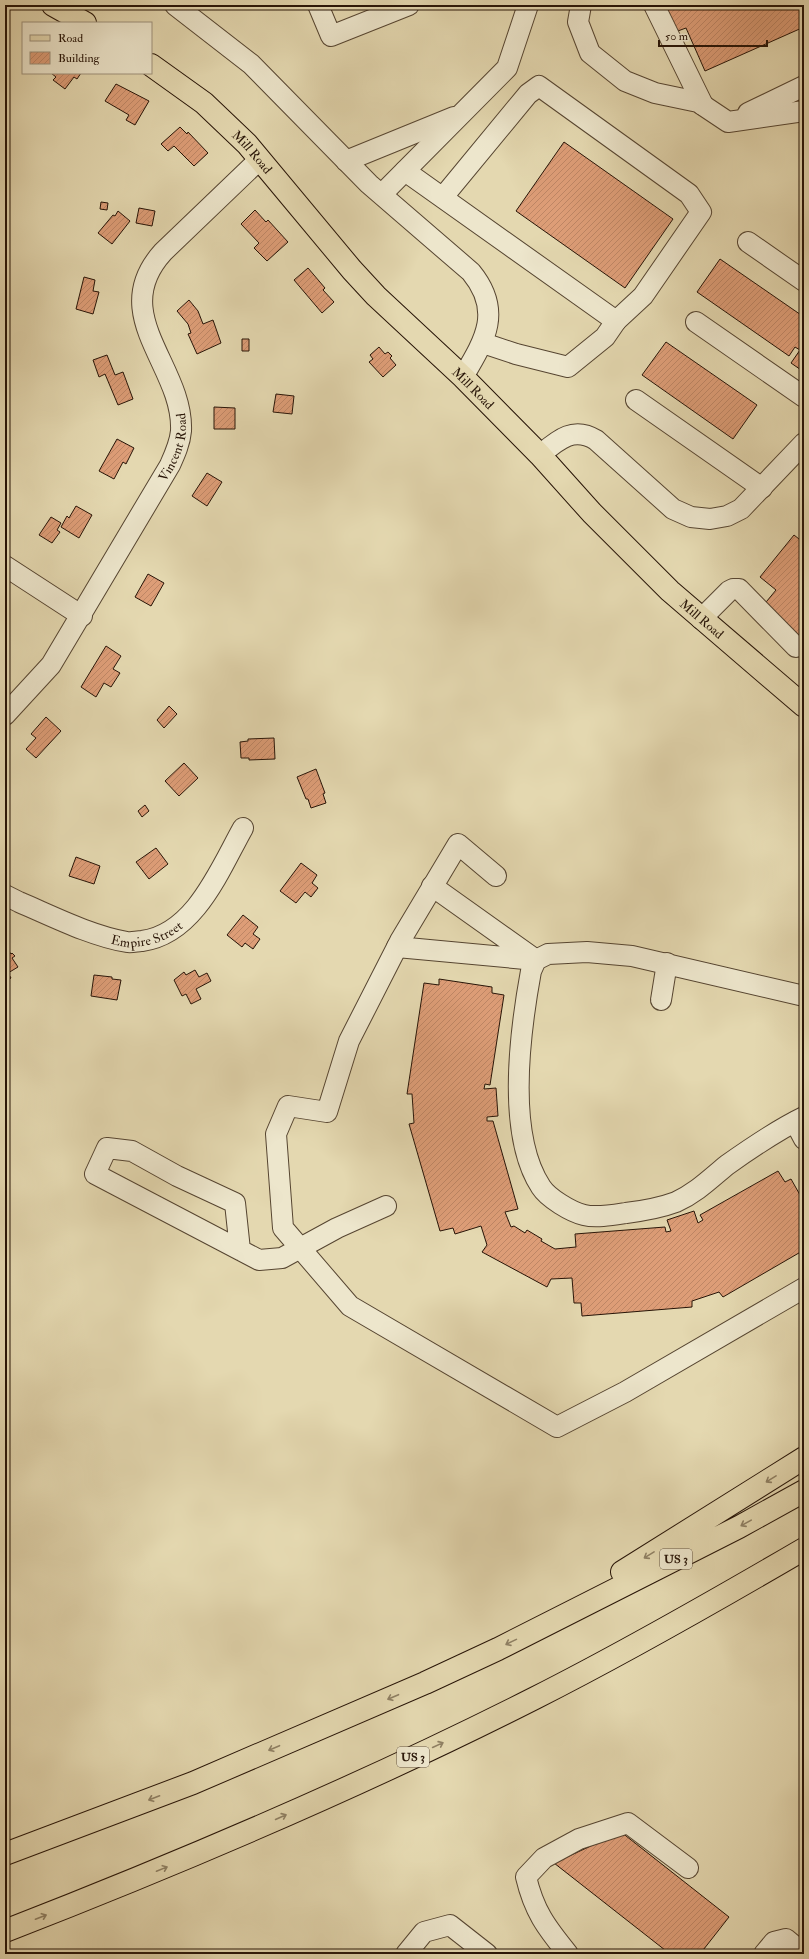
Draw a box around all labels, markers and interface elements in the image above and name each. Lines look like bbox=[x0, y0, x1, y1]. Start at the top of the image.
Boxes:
legend bbox=[22, 22, 152, 74]
scale bar bbox=[659, 22, 767, 48]
text: 50 m bbox=[665, 29, 689, 44]
text: Road bbox=[58, 31, 83, 46]
text: Building bbox=[58, 51, 101, 66]
street label: Mill Road bbox=[228, 127, 276, 178]
street label: Mill Road bbox=[449, 364, 498, 413]
street label: Vincent Road bbox=[155, 411, 190, 484]
street label: Mill Road bbox=[676, 596, 727, 643]
street label: Empire Street bbox=[109, 918, 186, 952]
one-way arrow bbox=[765, 1476, 777, 1484]
one-way arrow bbox=[740, 1520, 752, 1528]
road number: US 3 bbox=[660, 1549, 692, 1569]
one-way arrow bbox=[643, 1552, 655, 1560]
one-way arrow bbox=[506, 1639, 518, 1646]
one-way arrow bbox=[388, 1693, 400, 1701]
one-way arrow bbox=[431, 1741, 443, 1748]
one-way arrow bbox=[268, 1745, 280, 1752]
road number: US 3 bbox=[397, 1747, 429, 1767]
one-way arrow bbox=[148, 1794, 160, 1802]
one-way arrow bbox=[275, 1813, 287, 1820]
one-way arrow bbox=[156, 1864, 168, 1872]
one-way arrow bbox=[35, 1912, 47, 1920]

